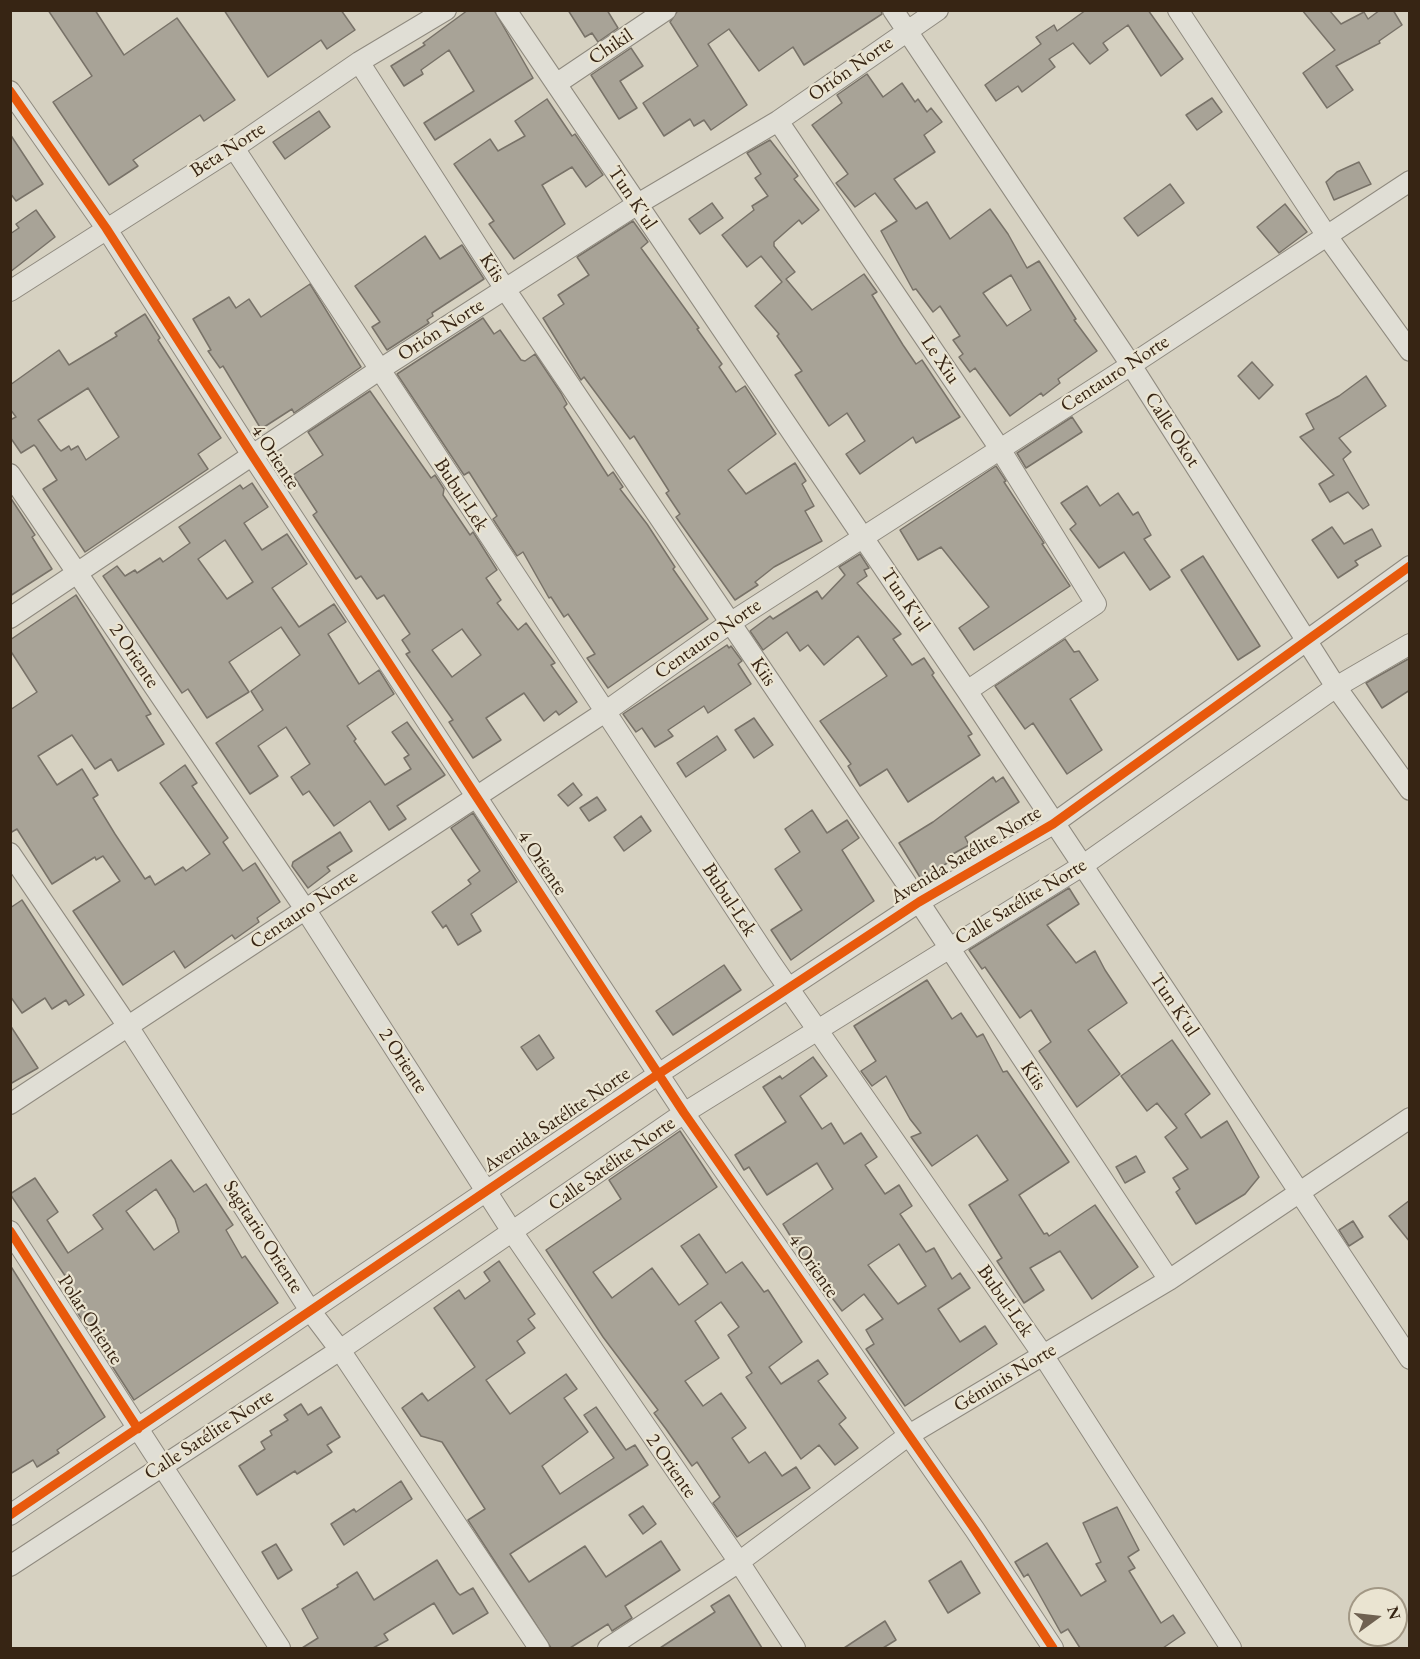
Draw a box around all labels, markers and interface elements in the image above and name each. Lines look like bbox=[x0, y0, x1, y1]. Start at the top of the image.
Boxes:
street label: Chikil bbox=[584, 23, 638, 71]
street label: Orión Norte bbox=[804, 31, 898, 107]
street label: Beta Norte bbox=[186, 117, 270, 183]
street label: Tun K'ul bbox=[602, 162, 662, 234]
street label: Kiis bbox=[474, 249, 510, 287]
street label: Orión Norte bbox=[393, 293, 489, 367]
street label: Centauro Norte bbox=[1056, 330, 1174, 418]
street label: Le Xiu bbox=[915, 331, 965, 389]
street label: Calle Okot bbox=[1139, 388, 1205, 472]
street label: 4 Oriente bbox=[245, 420, 305, 494]
street label: Bubul-Lek bbox=[429, 454, 493, 536]
street label: Tun K'ul bbox=[875, 564, 935, 636]
street label: Centauro Norte bbox=[650, 593, 766, 685]
street label: 2 Oriente bbox=[104, 619, 164, 693]
street label: Kiis bbox=[745, 653, 781, 691]
street label: Avenida Satélite Norte bbox=[886, 800, 1046, 910]
street label: 4 Oriente bbox=[512, 826, 572, 900]
street label: Calle Satélite Norte bbox=[951, 853, 1091, 951]
street label: Bubul-Lek bbox=[697, 859, 761, 941]
street label: Centauro Norte bbox=[246, 865, 362, 955]
street label: Tun K'ul bbox=[1144, 969, 1204, 1041]
street label: 2 Oriente bbox=[373, 1024, 433, 1098]
street label: Kiis bbox=[1015, 1057, 1051, 1095]
street label: Avenida Satélite Norte bbox=[479, 1062, 635, 1178]
street label: Calle Satélite Norte bbox=[544, 1111, 680, 1217]
street label: Sagitario Oriente bbox=[218, 1176, 308, 1298]
street label: 4 Oriente bbox=[782, 1229, 844, 1303]
street label: Bubul-Lek bbox=[972, 1260, 1038, 1342]
street label: Polar Oriente bbox=[52, 1271, 128, 1369]
street label: Géminis Norte bbox=[949, 1338, 1061, 1418]
street label: Calle Satélite Norte bbox=[140, 1384, 278, 1486]
street label: 2 Oriente bbox=[640, 1429, 702, 1503]
north arrow bbox=[1348, 1587, 1408, 1647]
text: N bbox=[1382, 1604, 1406, 1622]

